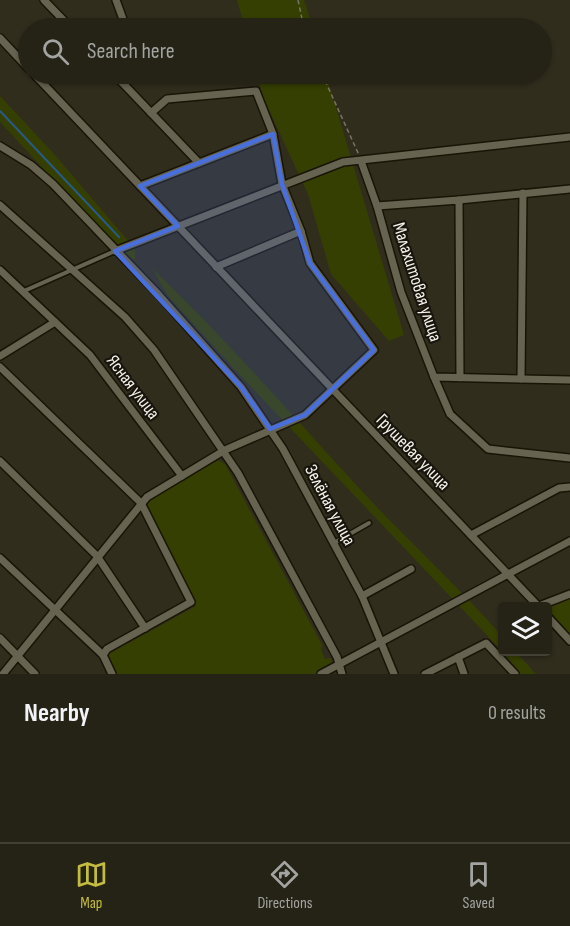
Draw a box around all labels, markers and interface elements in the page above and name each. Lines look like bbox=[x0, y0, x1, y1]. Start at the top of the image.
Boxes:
search box bbox=[18, 18, 552, 84]
icon: search bbox=[39, 35, 72, 68]
text: Search here bbox=[87, 38, 174, 65]
street label: Малахитовая улица bbox=[388, 220, 446, 344]
street label: Ясная улица bbox=[102, 351, 164, 423]
street label: Грушевая улица bbox=[372, 410, 454, 494]
street label: Зелёная улица bbox=[300, 461, 360, 549]
map controls bbox=[498, 602, 552, 656]
button: layers bbox=[498, 602, 552, 656]
text: Nearby bbox=[24, 698, 90, 729]
text: 0 results bbox=[488, 701, 546, 725]
tab: Map bbox=[75, 858, 108, 913]
tab: Directions bbox=[257, 858, 313, 913]
tab: Saved bbox=[462, 858, 495, 913]

